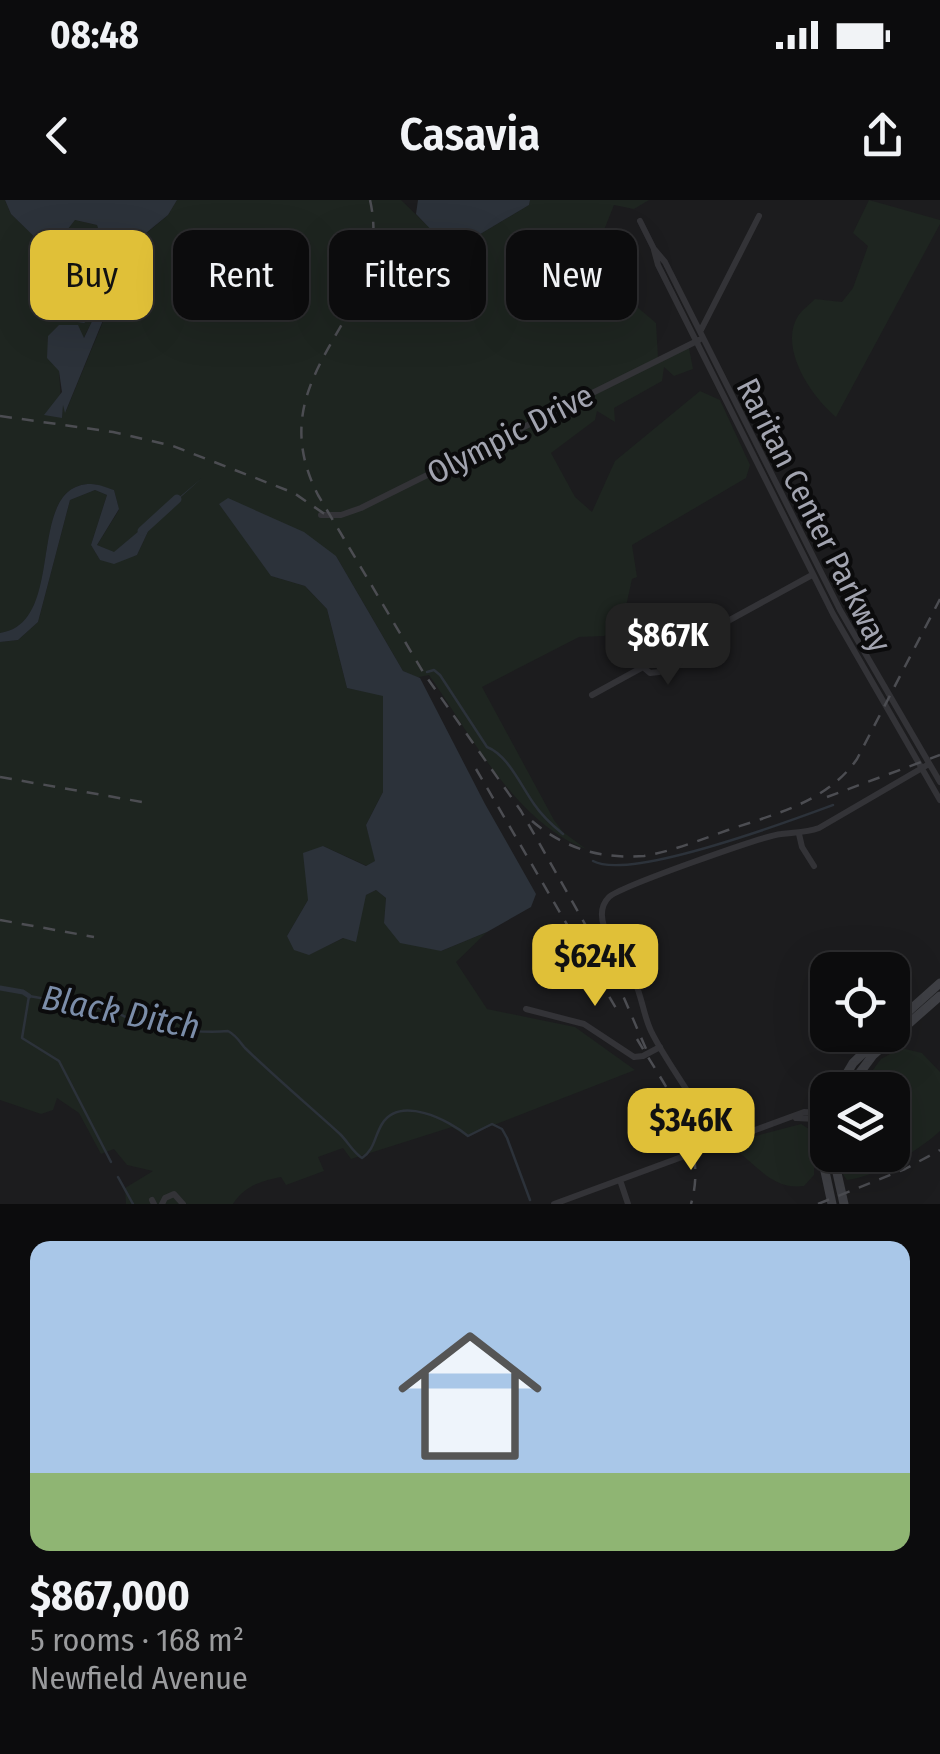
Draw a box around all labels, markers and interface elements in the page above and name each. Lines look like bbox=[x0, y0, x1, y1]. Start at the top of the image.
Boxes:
text: 08:48 bbox=[50, 12, 139, 58]
icon: back bbox=[30, 108, 85, 163]
text: Casavia bbox=[400, 108, 540, 162]
icon: share bbox=[855, 108, 910, 163]
chip: Buy bbox=[30, 230, 153, 320]
chip: Rent bbox=[173, 230, 309, 320]
chip: Filters bbox=[329, 230, 486, 320]
chip: New bbox=[506, 230, 637, 320]
street label: Raritan Center Parkway bbox=[729, 372, 900, 659]
street label: Olympic Drive bbox=[421, 376, 599, 492]
pin: $867K bbox=[598, 603, 738, 688]
text: $867K bbox=[627, 616, 709, 654]
pin: $624K bbox=[525, 924, 665, 1009]
text: $624K bbox=[554, 937, 636, 975]
map controls bbox=[810, 952, 910, 1172]
button: locate bbox=[810, 952, 910, 1052]
water label: Black Ditch bbox=[38, 976, 204, 1048]
button: layers bbox=[810, 1072, 910, 1172]
pin: $346K bbox=[621, 1088, 761, 1173]
text: $346K bbox=[650, 1101, 732, 1139]
icon: home bbox=[380, 1306, 560, 1486]
text: $867,000 bbox=[30, 1571, 190, 1621]
text: 5 rooms · 168 m² bbox=[30, 1621, 244, 1659]
text: Newfield Avenue bbox=[30, 1659, 248, 1697]

